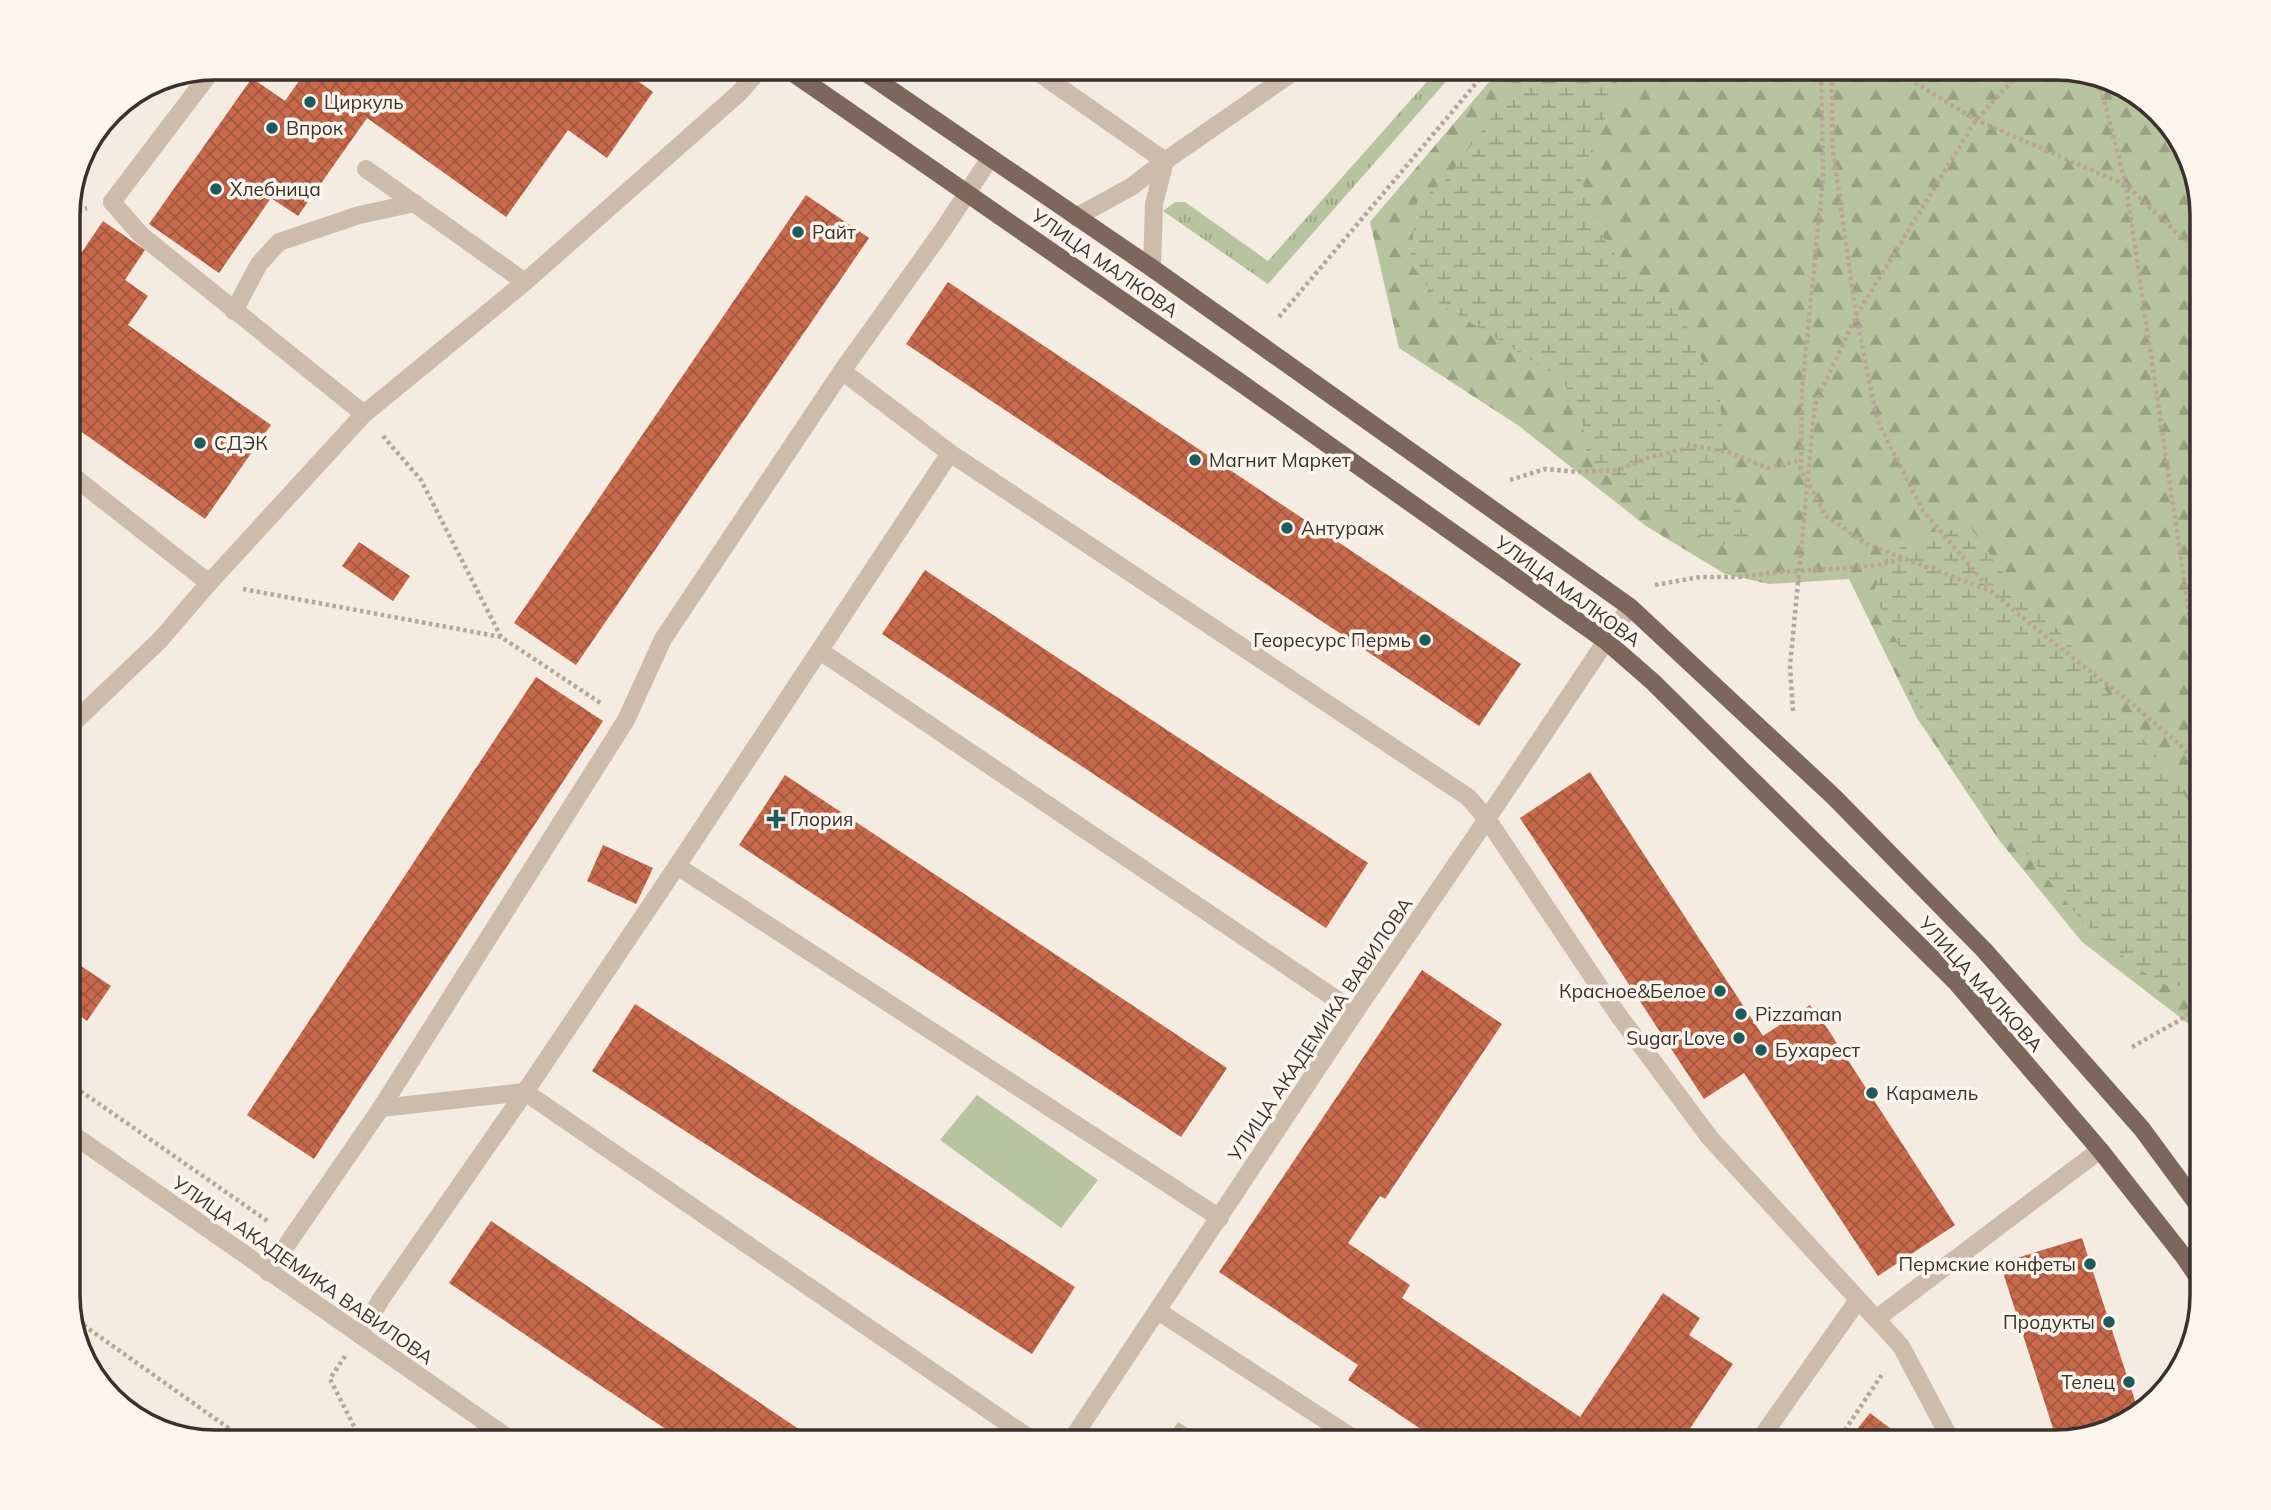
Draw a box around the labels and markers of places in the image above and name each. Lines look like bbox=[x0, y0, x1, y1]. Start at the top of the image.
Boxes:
place label: Циркуль bbox=[324, 90, 404, 114]
marker: Циркуль bbox=[302, 94, 318, 110]
place label: Впрок bbox=[286, 116, 344, 140]
marker: Впрок bbox=[264, 120, 280, 136]
place label: Хлeбница bbox=[230, 177, 321, 201]
marker: Хлeбница bbox=[208, 181, 224, 197]
place label: Райт bbox=[812, 220, 856, 244]
marker: Райт bbox=[790, 224, 806, 240]
place label: СДЭК bbox=[214, 431, 268, 455]
marker: СДЭК bbox=[192, 435, 208, 451]
place label: Магнит Маркет bbox=[1209, 448, 1351, 472]
marker: Магнит Маркет bbox=[1187, 452, 1203, 468]
place label: Антураж bbox=[1301, 516, 1384, 540]
marker: Антураж bbox=[1279, 520, 1295, 536]
place label: Георесурс Пермь bbox=[1253, 628, 1411, 652]
marker: Георесурс Пермь bbox=[1417, 632, 1433, 648]
place label: Глория bbox=[790, 807, 853, 831]
marker: Глория bbox=[768, 811, 784, 827]
place label: Красное&Белое bbox=[1559, 979, 1706, 1003]
marker: Красное&Белое bbox=[1712, 983, 1728, 999]
place label: Pizzaman bbox=[1755, 1002, 1842, 1026]
marker: Pizzaman bbox=[1733, 1006, 1749, 1022]
place label: Sugar Love bbox=[1626, 1026, 1725, 1050]
marker: Sugar Love bbox=[1731, 1030, 1747, 1046]
place label: Бухарест bbox=[1775, 1038, 1861, 1062]
marker: Бухарест bbox=[1753, 1042, 1769, 1058]
place label: Карамель bbox=[1886, 1081, 1978, 1105]
marker: Карамель bbox=[1864, 1085, 1880, 1101]
place label: Пермские конфеты bbox=[1899, 1252, 2076, 1276]
marker: Пермские конфеты bbox=[2082, 1256, 2098, 1272]
place label: Продукты bbox=[2003, 1310, 2095, 1334]
marker: Продукты bbox=[2101, 1314, 2117, 1330]
place label: Телец bbox=[2061, 1370, 2115, 1394]
marker: Телец bbox=[2121, 1374, 2137, 1390]

